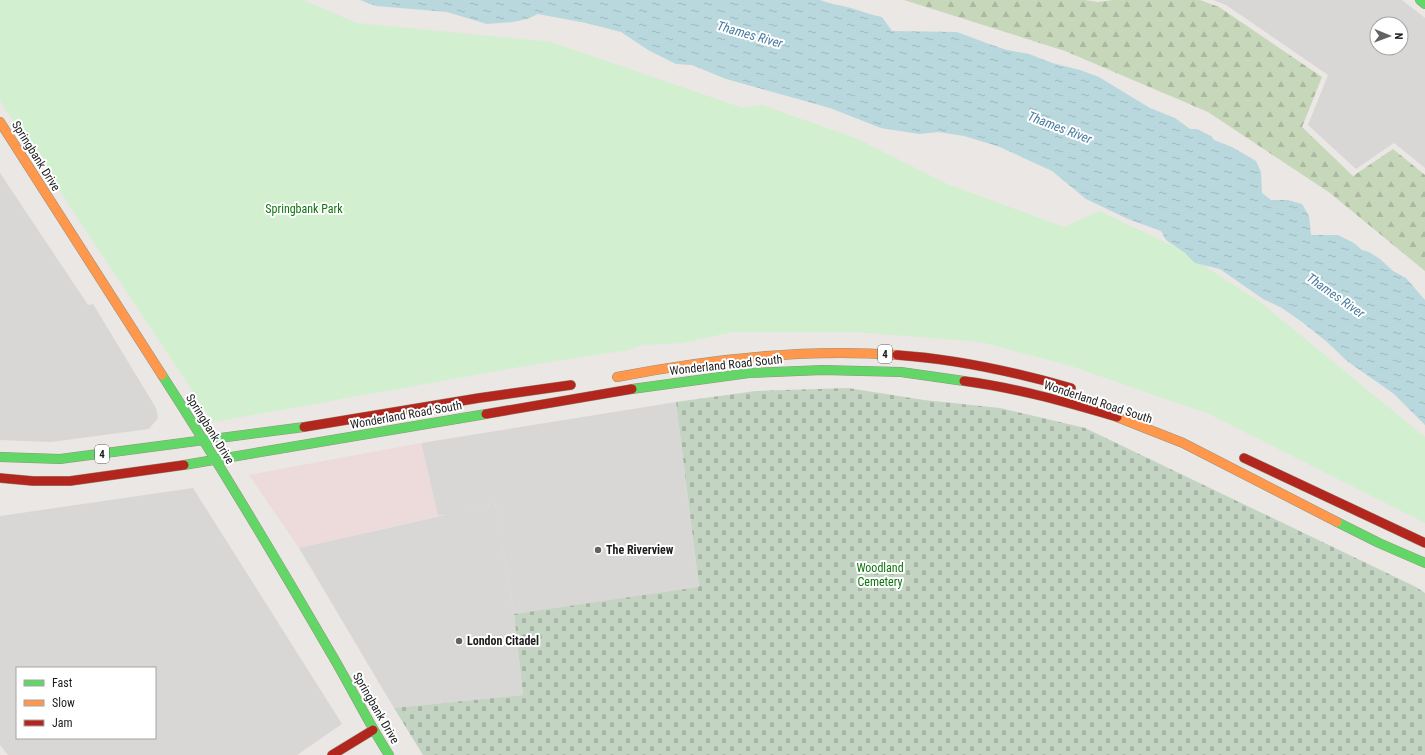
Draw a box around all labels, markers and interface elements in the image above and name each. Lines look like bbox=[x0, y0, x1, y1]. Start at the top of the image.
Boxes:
north arrow bbox=[1369, 16, 1409, 56]
water label: Thames River bbox=[715, 18, 785, 51]
text: N bbox=[1392, 33, 1405, 40]
water label: Thames River bbox=[1026, 108, 1095, 147]
street label: Springbank Drive bbox=[9, 118, 63, 194]
park label: Springbank Park bbox=[265, 202, 343, 216]
water label: Thames River bbox=[1304, 270, 1369, 322]
road number: 4 bbox=[878, 345, 892, 363]
street label: Wonderland Road South bbox=[669, 352, 783, 378]
street label: Wonderland Road South bbox=[1042, 378, 1154, 426]
street label: Springbank Drive bbox=[183, 391, 237, 467]
street label: Wonderland Road South bbox=[349, 398, 463, 432]
road number: 4 bbox=[95, 445, 109, 463]
place label: The Riverview bbox=[606, 543, 674, 557]
marker: The Riverview bbox=[593, 545, 603, 555]
park label: Woodland Cemetery bbox=[856, 561, 904, 589]
place label: London Citadel bbox=[467, 634, 539, 648]
marker: London Citadel bbox=[454, 636, 464, 646]
legend bbox=[16, 667, 156, 739]
street label: Springbank Drive bbox=[350, 670, 402, 746]
text: Fast bbox=[52, 676, 73, 690]
text: Slow bbox=[52, 696, 75, 710]
text: Jam bbox=[52, 716, 73, 730]

